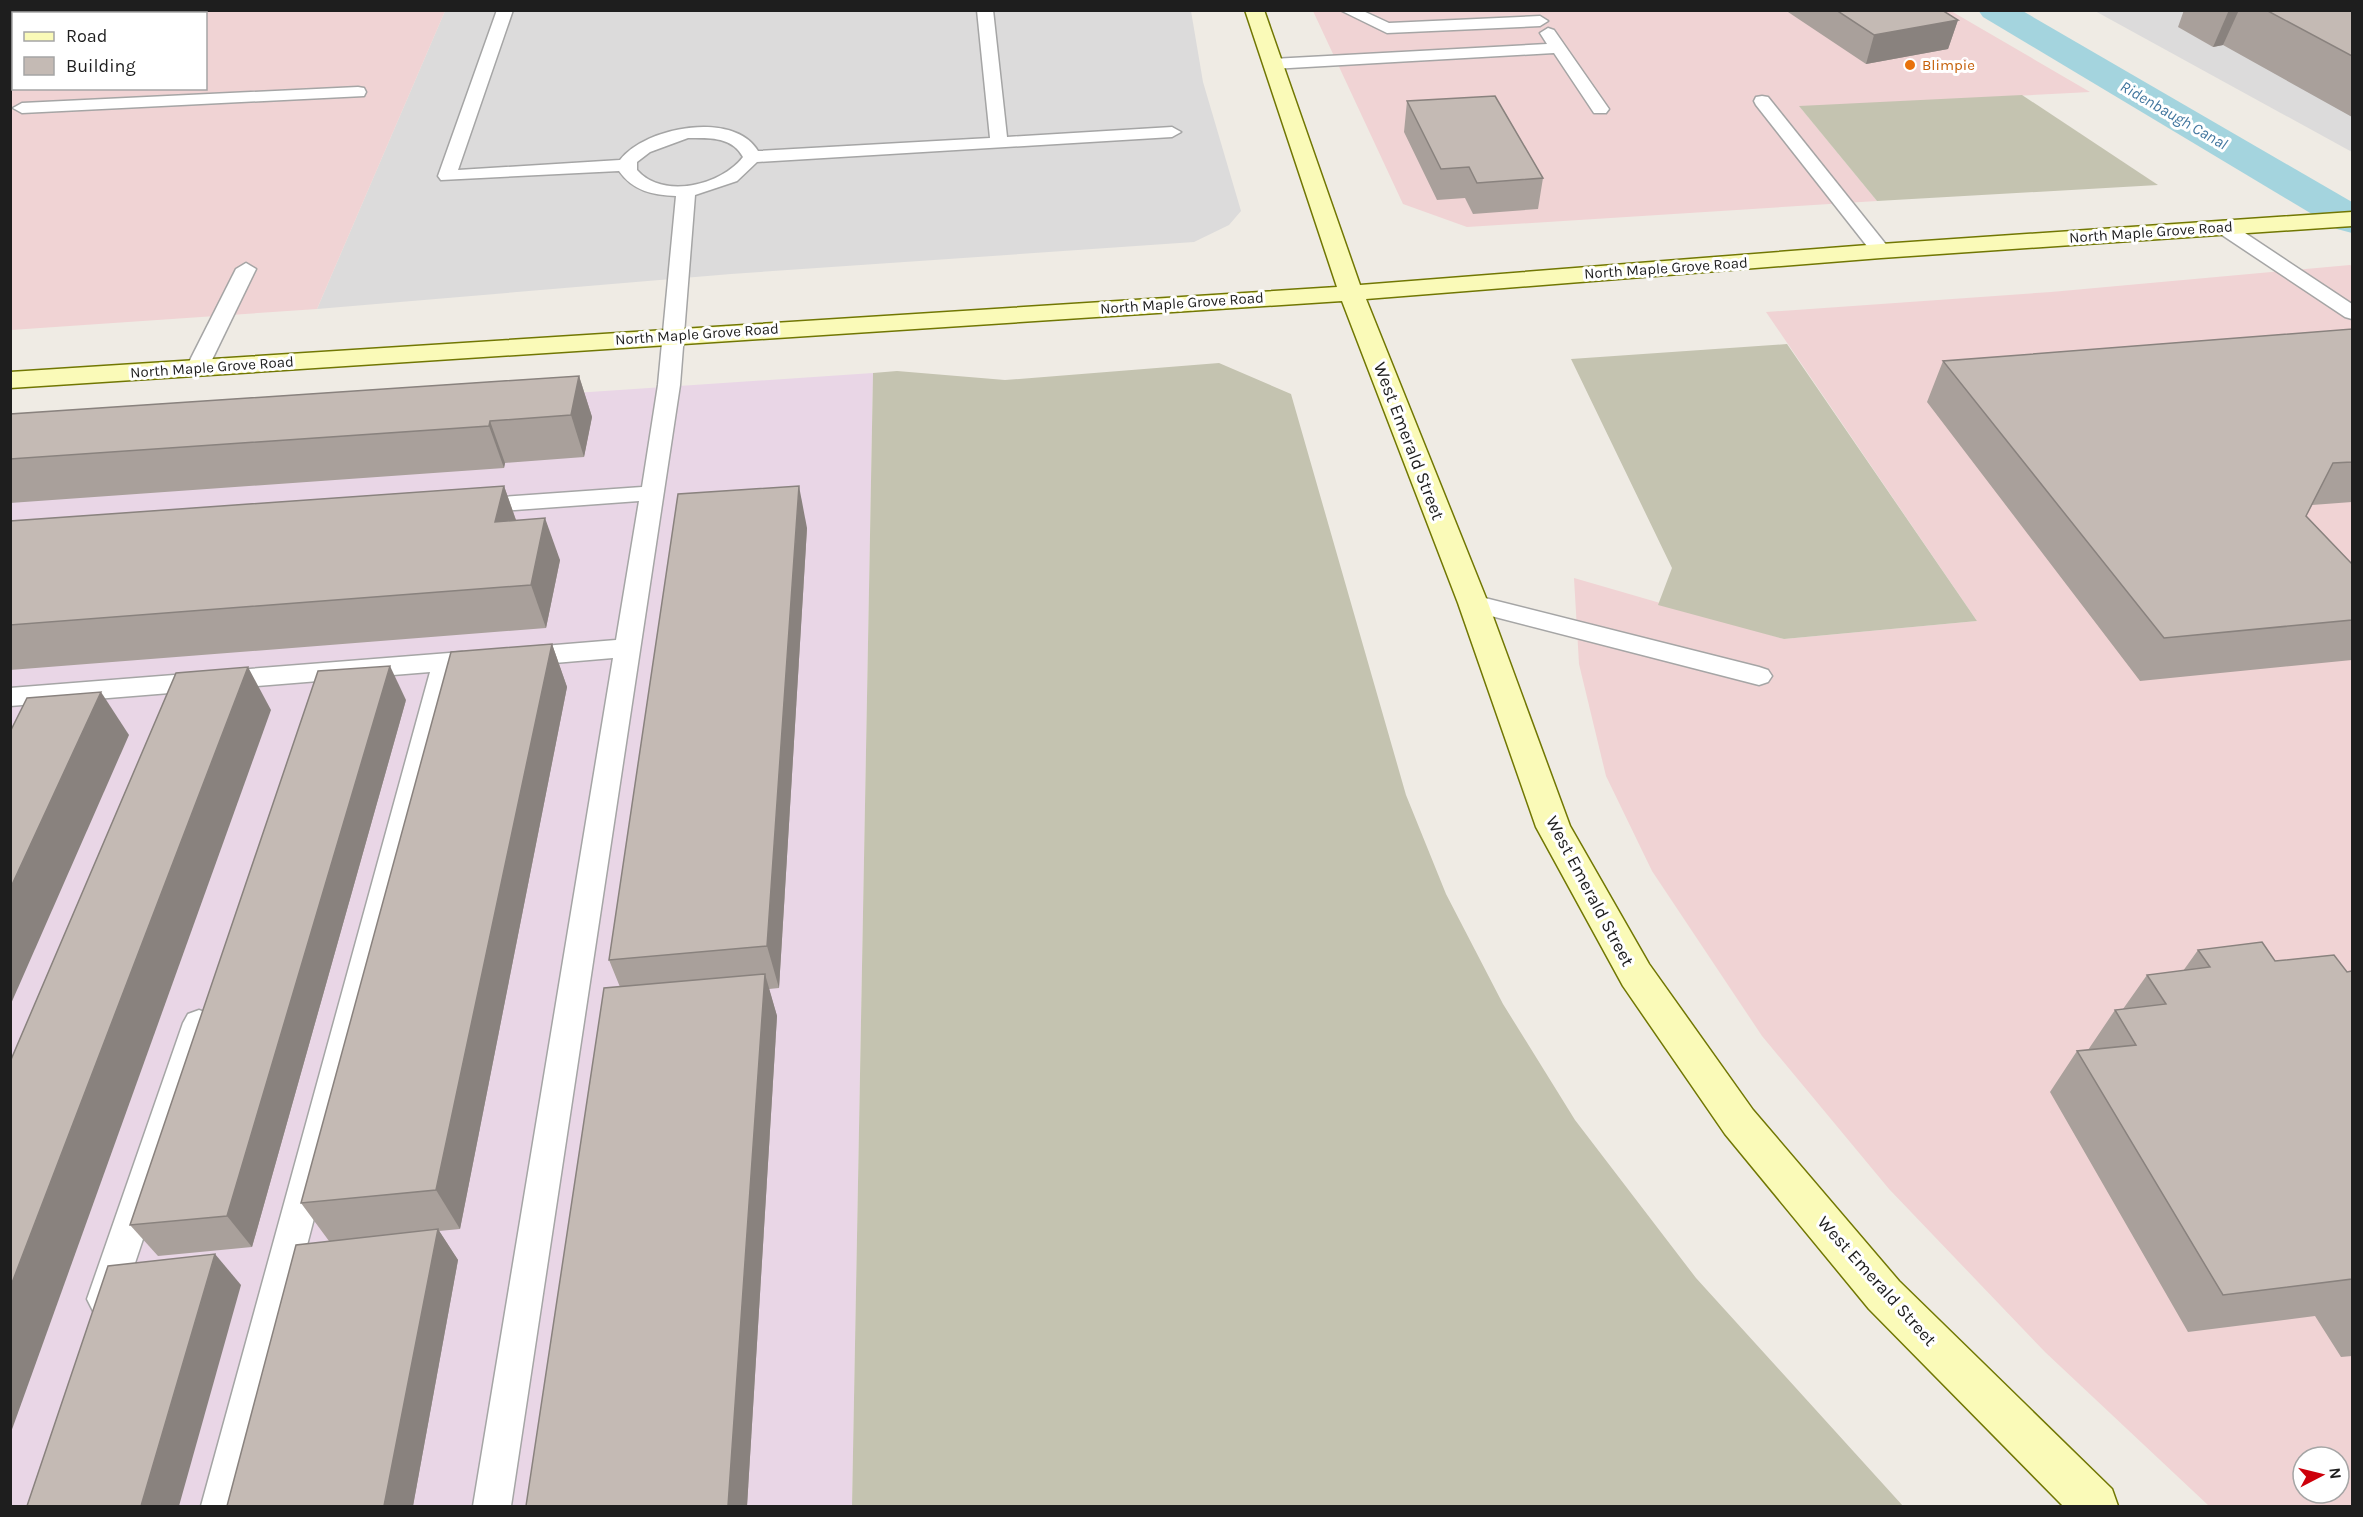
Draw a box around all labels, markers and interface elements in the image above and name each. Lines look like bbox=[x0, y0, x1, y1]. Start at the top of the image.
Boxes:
legend bbox=[12, 12, 207, 90]
text: Road bbox=[66, 25, 107, 47]
text: Building bbox=[66, 55, 136, 77]
place label: Blimpie bbox=[1922, 56, 1975, 74]
marker: Blimpie bbox=[1903, 58, 1917, 72]
water label: Ridenbaugh Canal bbox=[2117, 77, 2231, 153]
street label: North Maple Grove Road bbox=[2069, 217, 2233, 247]
street label: North Maple Grove Road bbox=[1584, 253, 1748, 283]
street label: North Maple Grove Road bbox=[1100, 288, 1264, 318]
street label: North Maple Grove Road bbox=[615, 319, 779, 349]
street label: North Maple Grove Road bbox=[130, 352, 294, 382]
street label: West Emerald Street bbox=[1369, 359, 1449, 523]
street label: West Emerald Street bbox=[1541, 812, 1639, 970]
street label: West Emerald Street bbox=[1813, 1211, 1941, 1351]
north arrow bbox=[2291, 1445, 2351, 1505]
text: N bbox=[2325, 1466, 2346, 1480]

